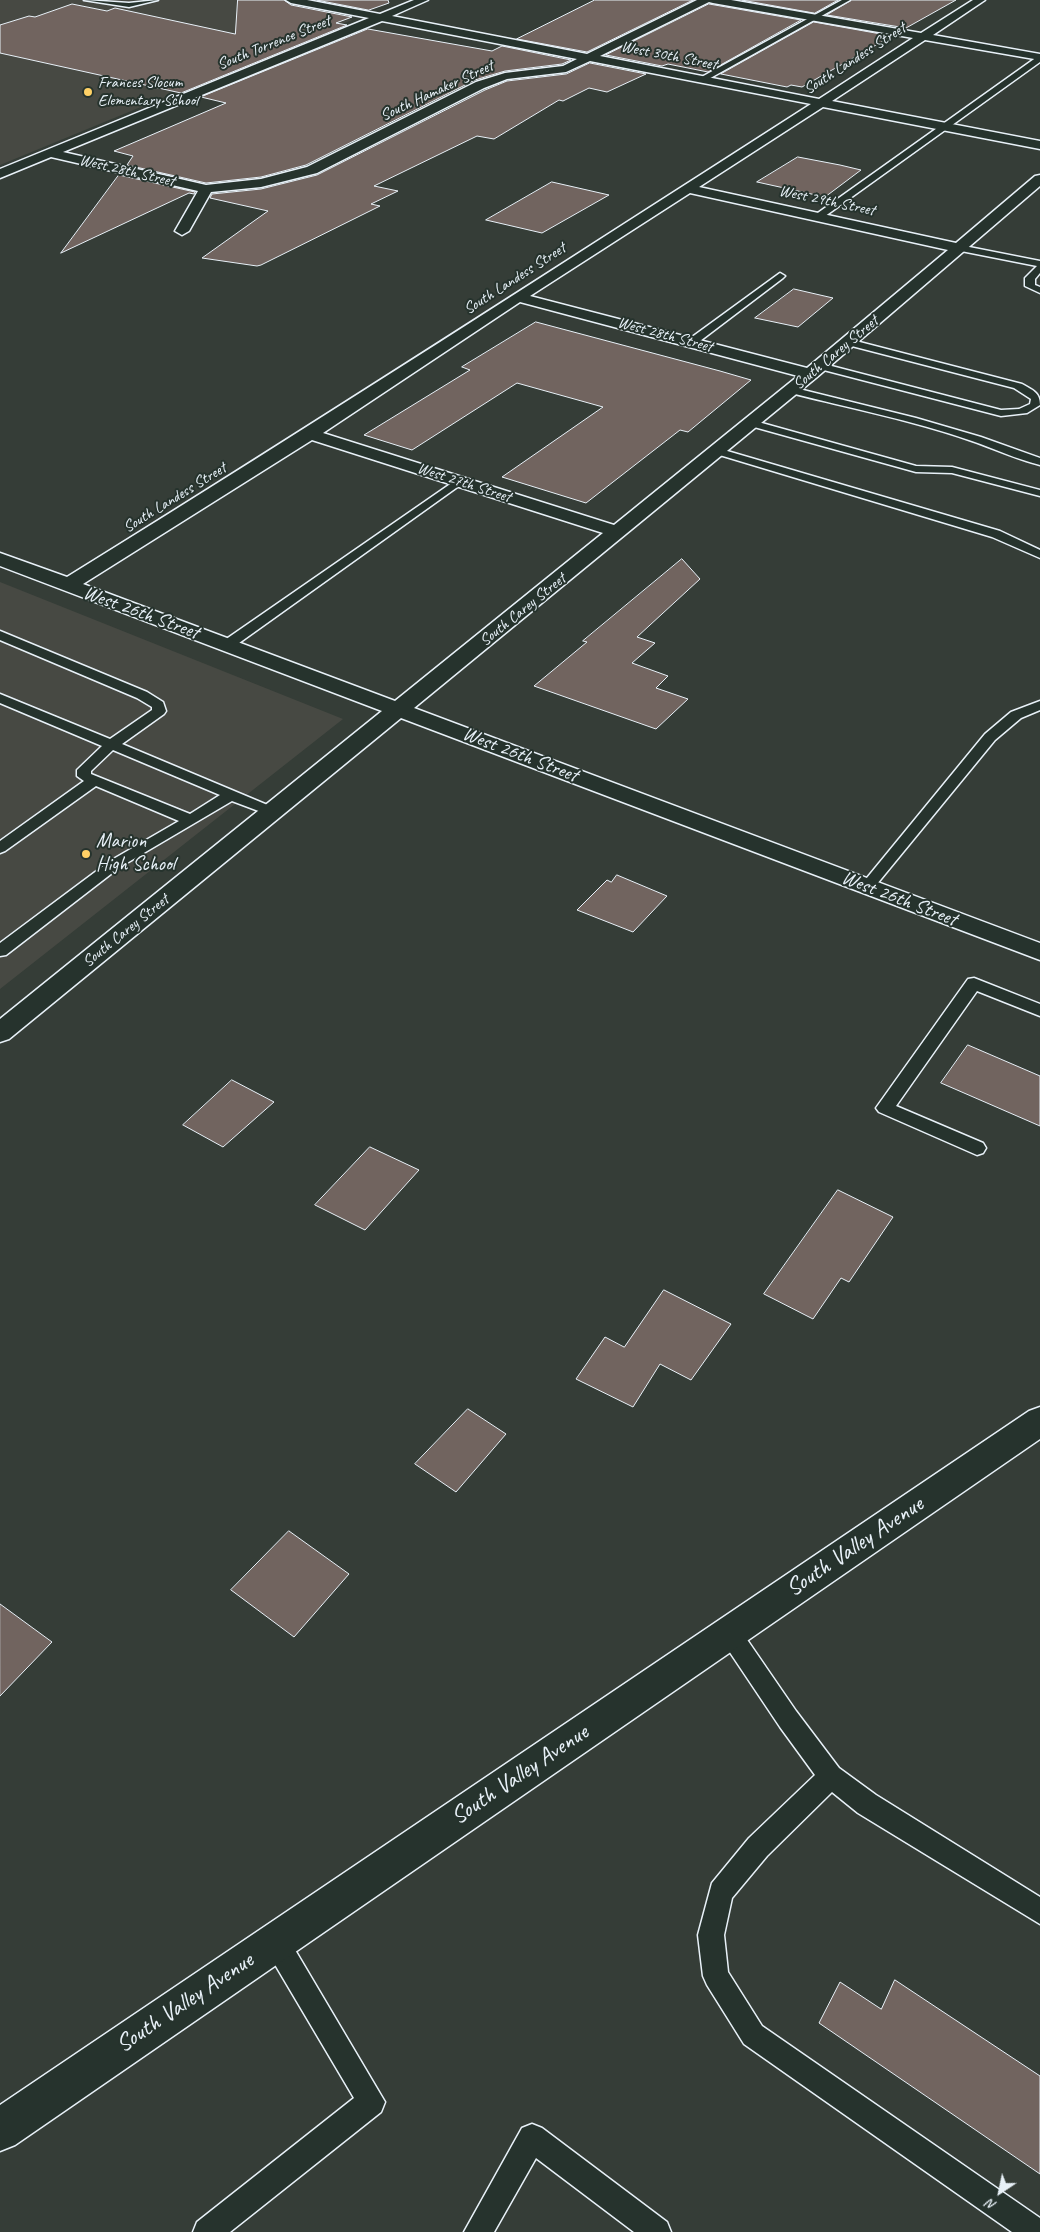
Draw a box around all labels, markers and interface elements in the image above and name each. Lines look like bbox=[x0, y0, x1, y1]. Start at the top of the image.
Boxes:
street label: South Torrence Street bbox=[214, 11, 334, 75]
street label: South Landess Street bbox=[800, 19, 910, 99]
street label: West 30th Street bbox=[619, 37, 719, 75]
street label: South Hamaker Street bbox=[377, 56, 497, 126]
place label: Frances Slocum Elementary School bbox=[98, 73, 198, 111]
marker: Frances Slocum Elementary School bbox=[82, 86, 94, 98]
street label: West 28th Street bbox=[77, 151, 177, 191]
street label: West 29th Street bbox=[777, 182, 877, 220]
street label: South Landess Street bbox=[460, 239, 570, 319]
street label: South Carey Street bbox=[789, 312, 883, 394]
street label: West 28th Street bbox=[616, 313, 714, 357]
street label: South Landess Street bbox=[120, 459, 230, 537]
street label: West 27th Street bbox=[415, 459, 513, 507]
street label: South Carey Street bbox=[476, 569, 570, 651]
street label: West 26th Street bbox=[80, 581, 202, 645]
street label: West 26th Street bbox=[459, 722, 581, 788]
place label: Marion High School bbox=[96, 830, 175, 877]
marker: Marion High School bbox=[80, 848, 92, 860]
street label: West 26th Street bbox=[838, 866, 960, 932]
street label: South Carey Street bbox=[79, 890, 173, 972]
street label: South Valley Avenue bbox=[781, 1490, 929, 1604]
street label: South Valley Avenue bbox=[446, 1718, 594, 1832]
street label: South Valley Avenue bbox=[111, 1946, 259, 2060]
north arrow bbox=[975, 2167, 1025, 2217]
text: N bbox=[983, 2195, 1000, 2214]

